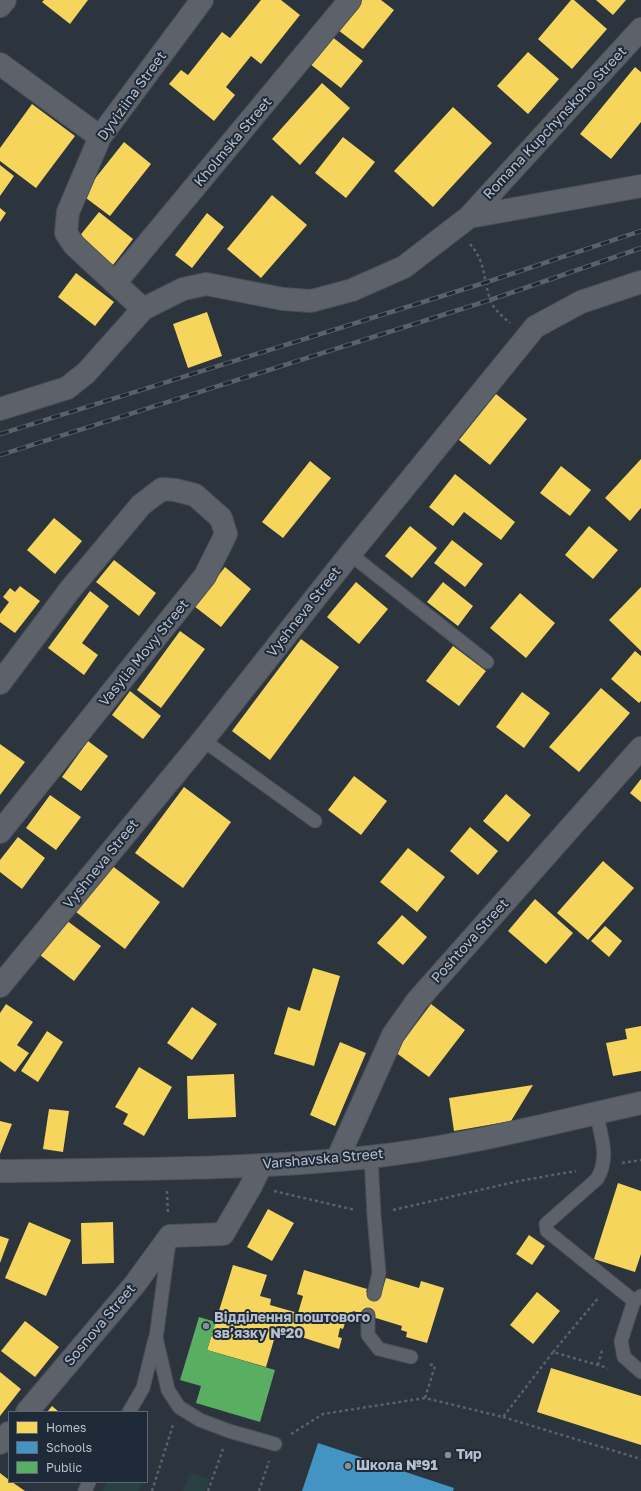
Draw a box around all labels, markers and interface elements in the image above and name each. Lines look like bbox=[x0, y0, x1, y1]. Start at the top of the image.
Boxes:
street label: Romana Kupchynskoho Street bbox=[480, 43, 630, 203]
street label: Dyviziina Street bbox=[94, 48, 170, 144]
street label: Kholmska Street bbox=[191, 94, 275, 190]
street label: Vyshneva Street bbox=[264, 563, 344, 661]
street label: Vasylia Movy Street bbox=[96, 596, 192, 710]
street label: Vyshneva Street bbox=[60, 816, 142, 912]
street label: Poshtova Street bbox=[428, 896, 512, 986]
street label: Varshavska Street bbox=[262, 1145, 384, 1173]
street label: Sosnova Street bbox=[61, 1281, 139, 1369]
place label: Відділення поштового зв’язку №20 bbox=[214, 1310, 370, 1342]
marker: Відділення поштового зв’язку №20 bbox=[201, 1321, 211, 1331]
legend bbox=[8, 1411, 148, 1483]
text: Homes bbox=[46, 1420, 86, 1435]
text: Schools bbox=[46, 1440, 92, 1455]
place label: Тир bbox=[456, 1447, 482, 1463]
marker: Тир bbox=[443, 1450, 453, 1460]
place label: Школа №91 bbox=[356, 1458, 438, 1474]
text: Public bbox=[46, 1460, 82, 1475]
marker: Школа №91 bbox=[343, 1461, 353, 1471]

